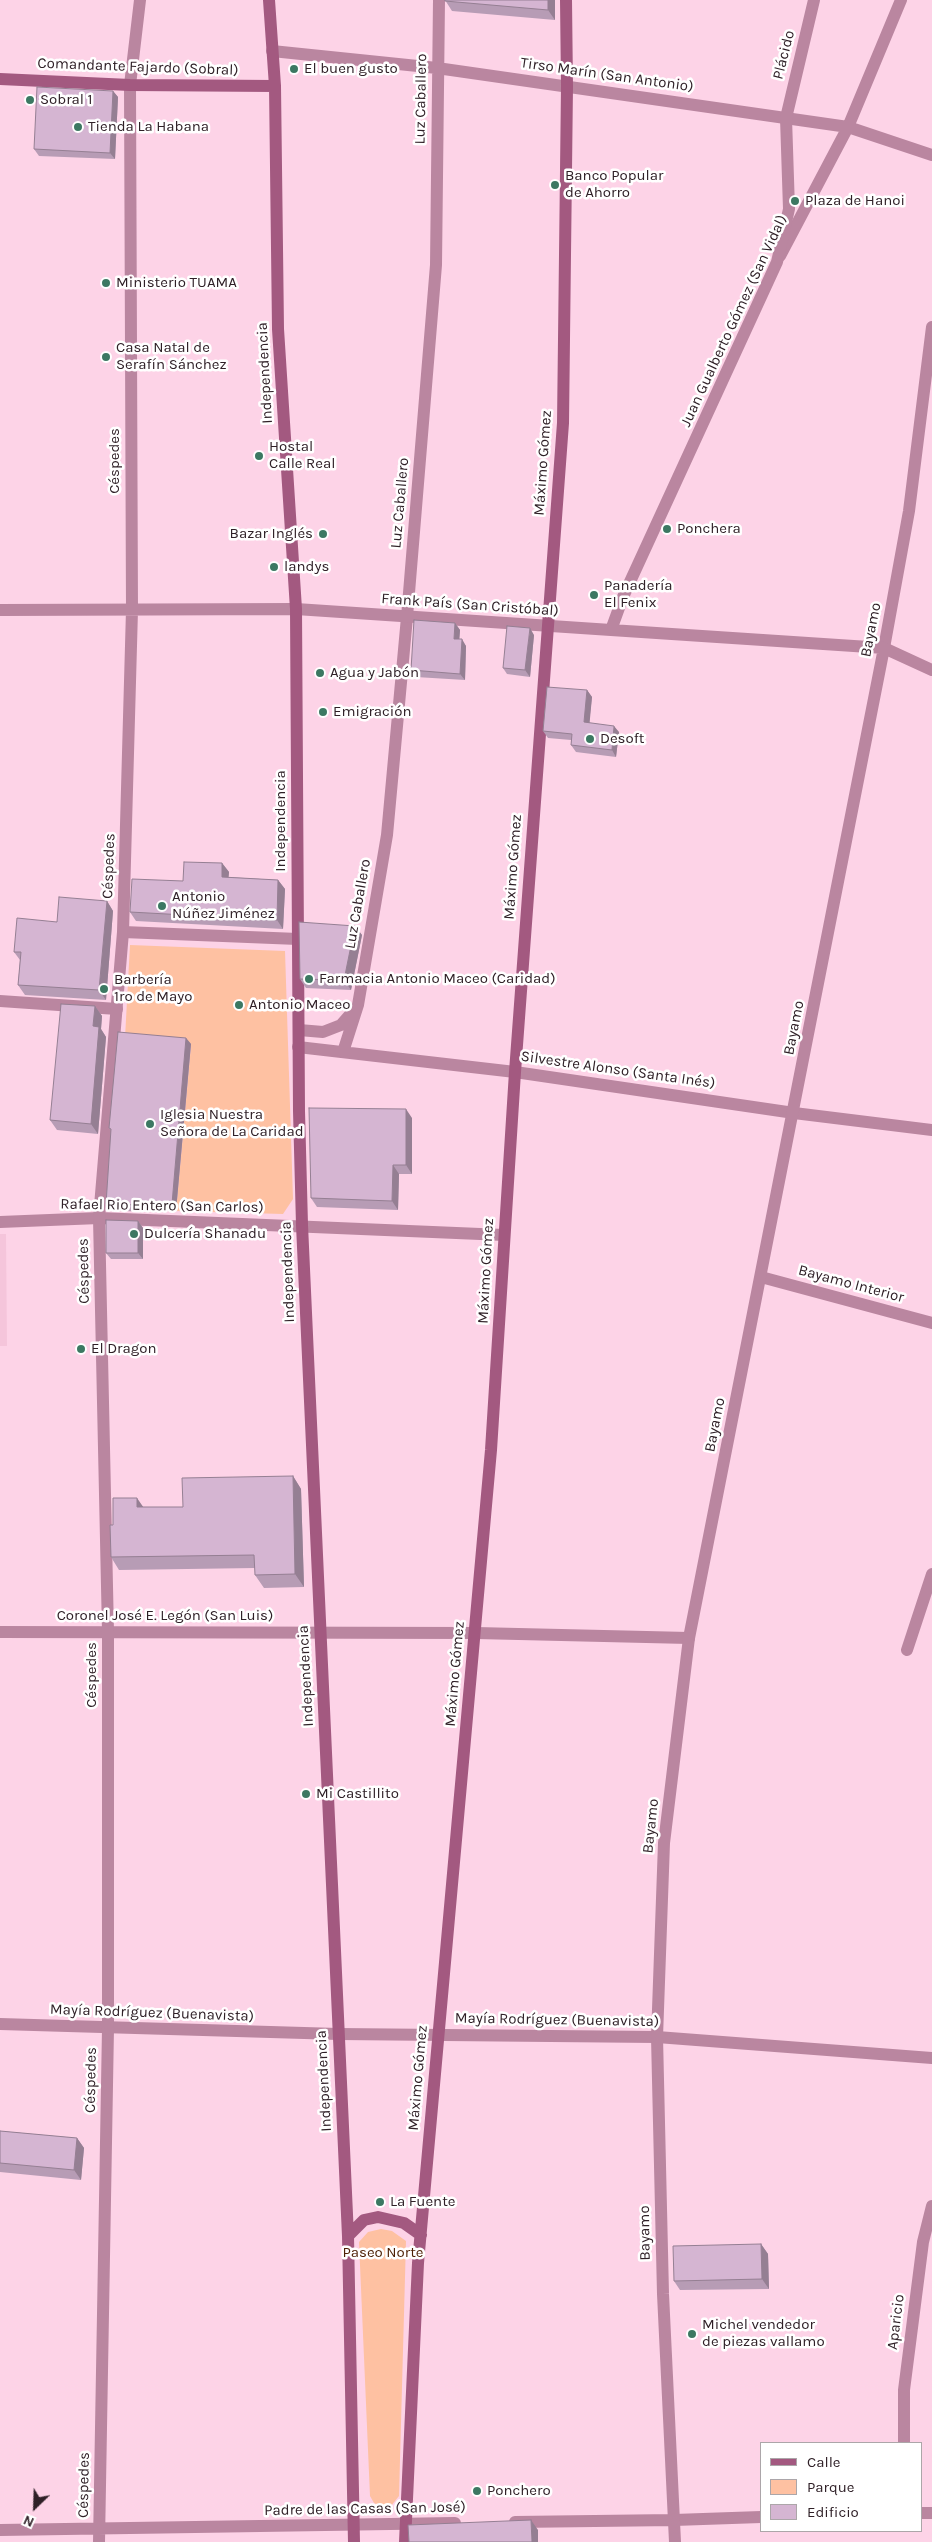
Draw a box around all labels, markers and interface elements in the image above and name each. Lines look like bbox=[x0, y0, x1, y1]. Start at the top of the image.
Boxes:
street label: Plácido bbox=[769, 29, 799, 81]
street label: Luz Caballero bbox=[411, 53, 431, 145]
street label: Comandante Fajardo (Sobral) bbox=[37, 54, 239, 80]
street label: Tirso Marín (San Antonio) bbox=[519, 54, 695, 96]
place label: El buen gusto bbox=[304, 60, 398, 78]
marker: El buen gusto bbox=[288, 63, 300, 75]
place label: Sobral 1 bbox=[40, 91, 93, 109]
marker: Sobral 1 bbox=[24, 94, 36, 106]
place label: Tienda La Habana bbox=[88, 118, 209, 136]
marker: Tienda La Habana bbox=[72, 121, 84, 133]
place label: Banco Popular de Ahorro bbox=[565, 167, 663, 202]
marker: Banco Popular de Ahorro bbox=[549, 179, 561, 191]
place label: Plaza de Hanoi bbox=[805, 192, 905, 210]
marker: Plaza de Hanoi bbox=[789, 195, 801, 207]
street label: Juan Gualberto Gómez (San Vidal) bbox=[677, 212, 791, 430]
place label: Ministerio TUAMA bbox=[116, 274, 237, 292]
marker: Ministerio TUAMA bbox=[100, 277, 112, 289]
street label: Independencia bbox=[253, 322, 277, 424]
place label: Casa Natal de Serafín Sánchez bbox=[116, 339, 227, 374]
marker: Casa Natal de Serafín Sánchez bbox=[100, 351, 112, 363]
street label: Máximo Gómez bbox=[530, 410, 556, 516]
street label: Céspedes bbox=[106, 428, 124, 494]
place label: Hostal Calle Real bbox=[269, 438, 335, 473]
marker: Hostal Calle Real bbox=[253, 450, 265, 462]
street label: Luz Caballero bbox=[387, 457, 413, 549]
place label: Ponchera bbox=[677, 520, 741, 538]
marker: Ponchera bbox=[661, 523, 673, 535]
place label: Bazar Inglés bbox=[230, 525, 313, 543]
marker: Bazar Inglés bbox=[317, 528, 329, 540]
place label: landys bbox=[284, 558, 329, 576]
marker: landys bbox=[268, 561, 280, 573]
place label: Panadería El Fenix bbox=[604, 577, 673, 612]
marker: Panadería El Fenix bbox=[588, 589, 600, 601]
street label: Frank País (San Cristóbal) bbox=[381, 590, 559, 620]
street label: Bayamo bbox=[857, 601, 885, 659]
place label: Agua y Jabón bbox=[330, 664, 419, 682]
marker: Agua y Jabón bbox=[314, 667, 326, 679]
place label: Emigración bbox=[333, 703, 412, 721]
marker: Emigración bbox=[317, 706, 329, 718]
place label: Desoft bbox=[600, 730, 644, 748]
marker: Desoft bbox=[584, 733, 596, 745]
street label: Independencia bbox=[272, 770, 290, 872]
street label: Máximo Gómez bbox=[500, 814, 526, 920]
street label: Céspedes bbox=[99, 833, 119, 899]
street label: Luz Caballero bbox=[341, 858, 375, 950]
place label: Antonio Núñez Jiménez bbox=[172, 888, 275, 923]
marker: Antonio Núñez Jiménez bbox=[156, 900, 168, 912]
place label: Farmacia Antonio Maceo (Caridad) bbox=[319, 970, 555, 988]
place label: Barbería 1ro de Mayo bbox=[114, 971, 192, 1006]
marker: Farmacia Antonio Maceo (Caridad) bbox=[303, 973, 315, 985]
marker: Barbería 1ro de Mayo bbox=[98, 983, 110, 995]
place label: Antonio Maceo bbox=[249, 996, 350, 1014]
marker: Antonio Maceo bbox=[233, 999, 245, 1011]
street label: Bayamo bbox=[780, 999, 808, 1057]
street label: Silvestre Alonso (Santa Inés) bbox=[520, 1047, 716, 1093]
place label: Iglesia Nuestra Señora de La Caridad bbox=[160, 1106, 304, 1141]
marker: Iglesia Nuestra Señora de La Caridad bbox=[144, 1118, 156, 1130]
street label: Rafael Rio Entero (San Carlos) bbox=[60, 1195, 264, 1217]
street label: Máximo Gómez bbox=[474, 1218, 498, 1324]
street label: Independencia bbox=[277, 1221, 299, 1323]
place label: Dulcería Shanadu bbox=[144, 1225, 266, 1243]
marker: Dulcería Shanadu bbox=[128, 1228, 140, 1240]
street label: Céspedes bbox=[74, 1238, 94, 1304]
street label: Bayamo Interior bbox=[796, 1261, 906, 1307]
place label: El Dragon bbox=[91, 1340, 156, 1358]
marker: El Dragon bbox=[75, 1343, 87, 1355]
street label: Bayamo bbox=[701, 1396, 729, 1454]
street label: Coronel José E. Legón (San Luis) bbox=[57, 1607, 273, 1625]
street label: Máximo Gómez bbox=[441, 1621, 469, 1727]
street label: Independencia bbox=[294, 1625, 318, 1727]
street label: Céspedes bbox=[83, 1642, 101, 1708]
place label: Mi Castillito bbox=[316, 1785, 399, 1803]
marker: Mi Castillito bbox=[300, 1788, 312, 1800]
street label: Bayamo bbox=[639, 1798, 663, 1854]
street label: Mayía Rodríguez (Buenavista) bbox=[50, 2000, 254, 2026]
street label: Mayía Rodríguez (Buenavista) bbox=[455, 2009, 659, 2031]
street label: Máximo Gómez bbox=[404, 2025, 432, 2131]
street label: Independencia bbox=[312, 2030, 336, 2132]
street label: Céspedes bbox=[81, 2047, 101, 2113]
place label: La Fuente bbox=[390, 2193, 456, 2211]
marker: La Fuente bbox=[374, 2196, 386, 2208]
street label: Bayamo bbox=[636, 2205, 654, 2261]
park label: Paseo Norte bbox=[342, 2244, 424, 2262]
street label: Aparicio bbox=[884, 2293, 908, 2351]
place label: Michel vendedor de piezas vallamo bbox=[702, 2316, 825, 2351]
marker: Michel vendedor de piezas vallamo bbox=[686, 2328, 698, 2340]
legend bbox=[760, 2442, 922, 2532]
street label: Céspedes bbox=[74, 2452, 94, 2518]
text: Calle bbox=[807, 2453, 841, 2471]
text: Parque bbox=[807, 2478, 855, 2496]
north arrow bbox=[10, 2482, 60, 2532]
place label: Ponchero bbox=[487, 2482, 551, 2500]
marker: Ponchero bbox=[471, 2485, 483, 2497]
street label: Padre de las Casas (San José) bbox=[264, 2498, 466, 2520]
text: Edificio bbox=[807, 2503, 859, 2521]
text: N bbox=[21, 2511, 37, 2531]

